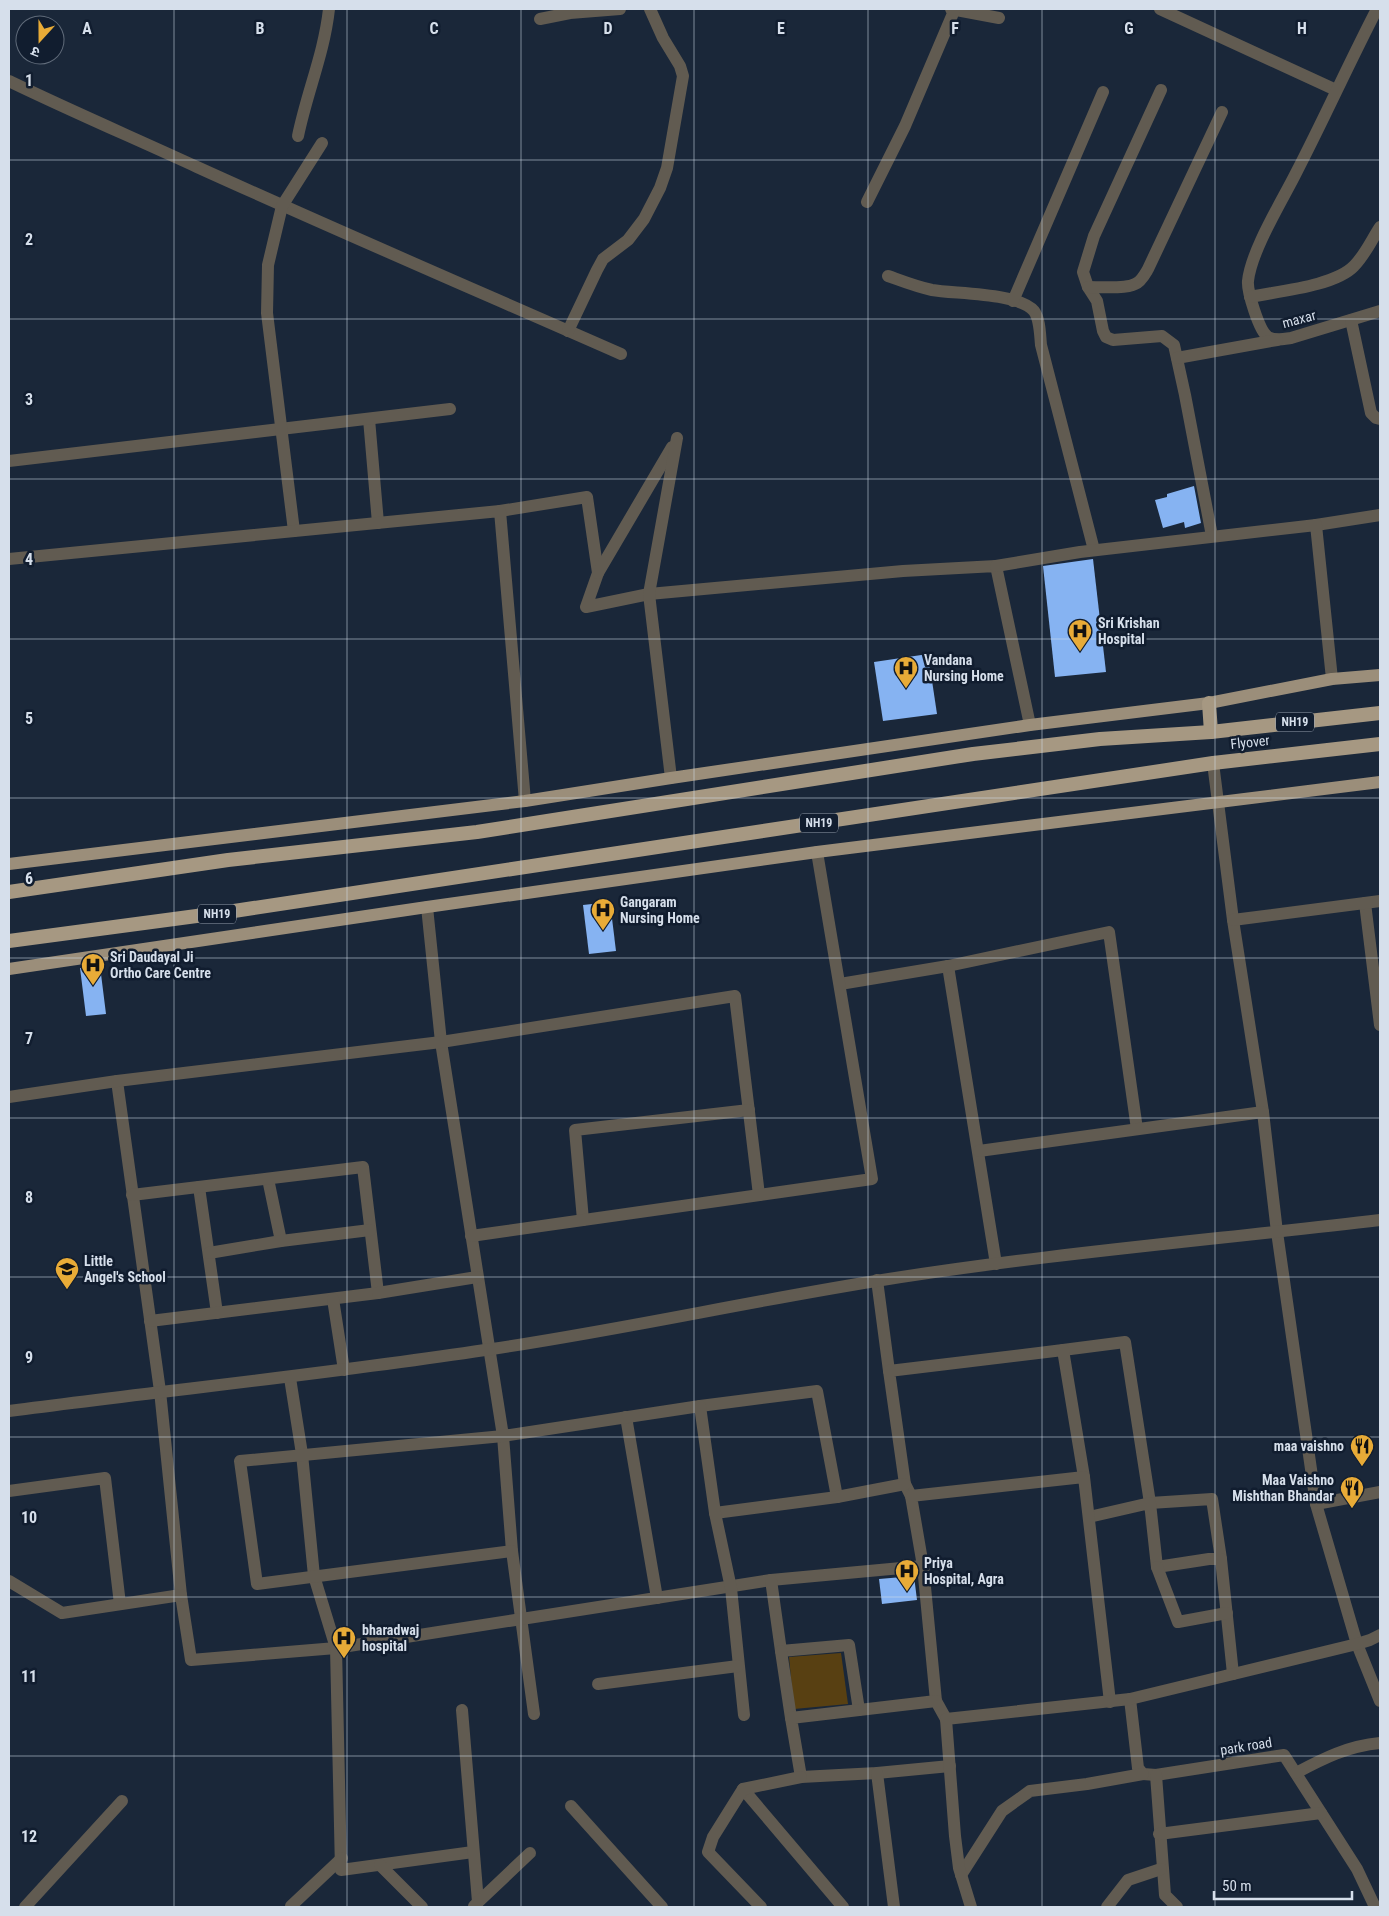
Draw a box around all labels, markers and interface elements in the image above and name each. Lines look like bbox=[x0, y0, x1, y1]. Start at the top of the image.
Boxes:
north arrow bbox=[15, 15, 65, 65]
text: A bbox=[82, 19, 92, 38]
text: B bbox=[256, 19, 265, 38]
text: C bbox=[429, 19, 439, 38]
text: D bbox=[603, 19, 613, 38]
text: E bbox=[777, 19, 785, 38]
text: F bbox=[951, 19, 959, 38]
text: G bbox=[1124, 19, 1134, 38]
text: H bbox=[1297, 19, 1307, 38]
text: उ bbox=[28, 43, 42, 61]
text: 1 bbox=[25, 71, 33, 90]
text: 2 bbox=[25, 230, 33, 249]
street label: maxar bbox=[1280, 307, 1318, 331]
text: 3 bbox=[25, 390, 33, 409]
text: 4 bbox=[25, 550, 33, 569]
place label: Sri Krishan Hospital bbox=[1098, 615, 1160, 647]
hospital icon: Sri Krishan Hospital bbox=[1067, 618, 1093, 652]
place label: Vandana Nursing Home bbox=[924, 652, 1004, 684]
hospital icon: Vandana Nursing Home bbox=[893, 655, 919, 689]
text: 5 bbox=[25, 709, 33, 728]
road number: NH19 bbox=[1276, 712, 1314, 732]
street label: Flyover bbox=[1230, 732, 1270, 752]
road number: NH19 bbox=[800, 814, 838, 832]
text: 6 bbox=[25, 869, 33, 888]
place label: Gangaram Nursing Home bbox=[620, 894, 700, 926]
hospital icon: Gangaram Nursing Home bbox=[590, 897, 616, 931]
road number: NH19 bbox=[198, 904, 236, 924]
place label: Sri Daudayal Ji Ortho Care Centre bbox=[110, 949, 211, 981]
hospital icon: Sri Daudayal Ji Ortho Care Centre bbox=[80, 952, 106, 986]
text: 7 bbox=[25, 1029, 33, 1048]
text: 8 bbox=[25, 1188, 33, 1207]
place label: Little Angel's School bbox=[84, 1253, 166, 1285]
school or university icon: Little Angel's School bbox=[54, 1256, 80, 1290]
text: 9 bbox=[25, 1348, 33, 1367]
restaurant icon: maa vaishno bbox=[1349, 1433, 1375, 1467]
place label: maa vaishno bbox=[1274, 1438, 1344, 1454]
place label: Maa Vaishno Mishthan Bhandar bbox=[1232, 1472, 1334, 1504]
restaurant icon: Maa Vaishno Mishthan Bhandar bbox=[1339, 1475, 1365, 1509]
text: 10 bbox=[21, 1508, 37, 1527]
place label: Priya Hospital, Agra bbox=[924, 1555, 1004, 1587]
hospital icon: Priya Hospital, Agra bbox=[894, 1558, 920, 1592]
place label: bharadwaj hospital bbox=[362, 1622, 419, 1654]
hospital icon: bharadwaj hospital bbox=[331, 1625, 357, 1659]
text: 11 bbox=[21, 1667, 37, 1686]
street label: park road bbox=[1219, 1734, 1273, 1758]
text: 12 bbox=[21, 1827, 37, 1846]
scale bar bbox=[1214, 1868, 1352, 1900]
text: 50 m bbox=[1222, 1877, 1252, 1895]

